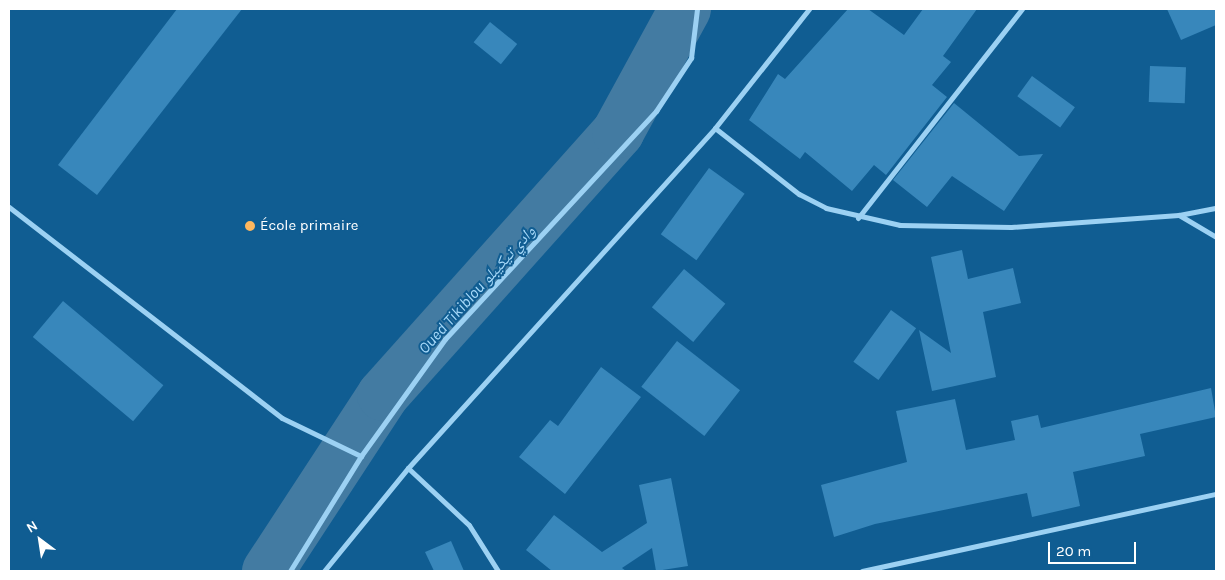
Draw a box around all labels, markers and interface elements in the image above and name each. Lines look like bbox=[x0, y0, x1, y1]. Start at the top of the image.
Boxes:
place label: École primaire bbox=[260, 217, 358, 235]
marker: École primaire bbox=[244, 220, 256, 232]
water label: Oued Tikiblou وادي تيكيبلو bbox=[415, 222, 539, 358]
north arrow bbox=[15, 515, 65, 565]
text: N bbox=[23, 517, 41, 537]
scale bar bbox=[1050, 532, 1138, 564]
text: 20 m bbox=[1056, 542, 1091, 560]

